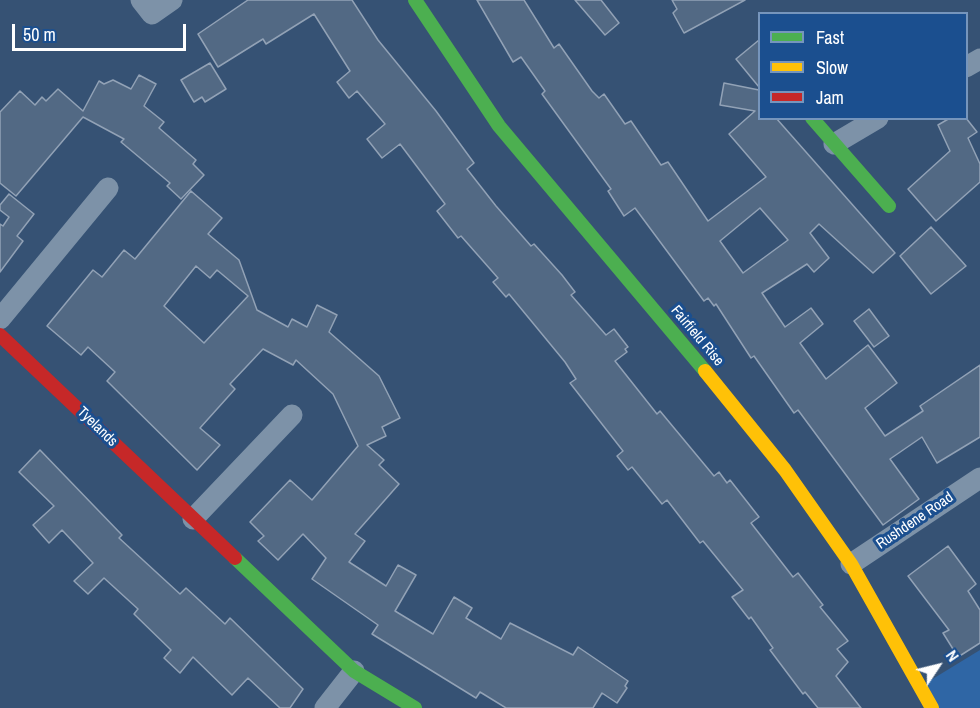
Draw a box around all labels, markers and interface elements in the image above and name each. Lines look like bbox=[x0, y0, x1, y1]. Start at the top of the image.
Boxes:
scale bar bbox=[15, 12, 189, 50]
legend bbox=[758, 12, 968, 120]
text: 50 m bbox=[23, 22, 56, 47]
text: Fast bbox=[816, 25, 844, 50]
text: Slow bbox=[816, 55, 848, 80]
text: Jam bbox=[816, 85, 844, 110]
street label: Fairfield Rise bbox=[667, 302, 727, 370]
street label: Tyelands bbox=[73, 403, 121, 451]
street label: Rushdene Road bbox=[873, 489, 957, 553]
north arrow bbox=[908, 636, 968, 696]
text: N bbox=[941, 645, 964, 666]

